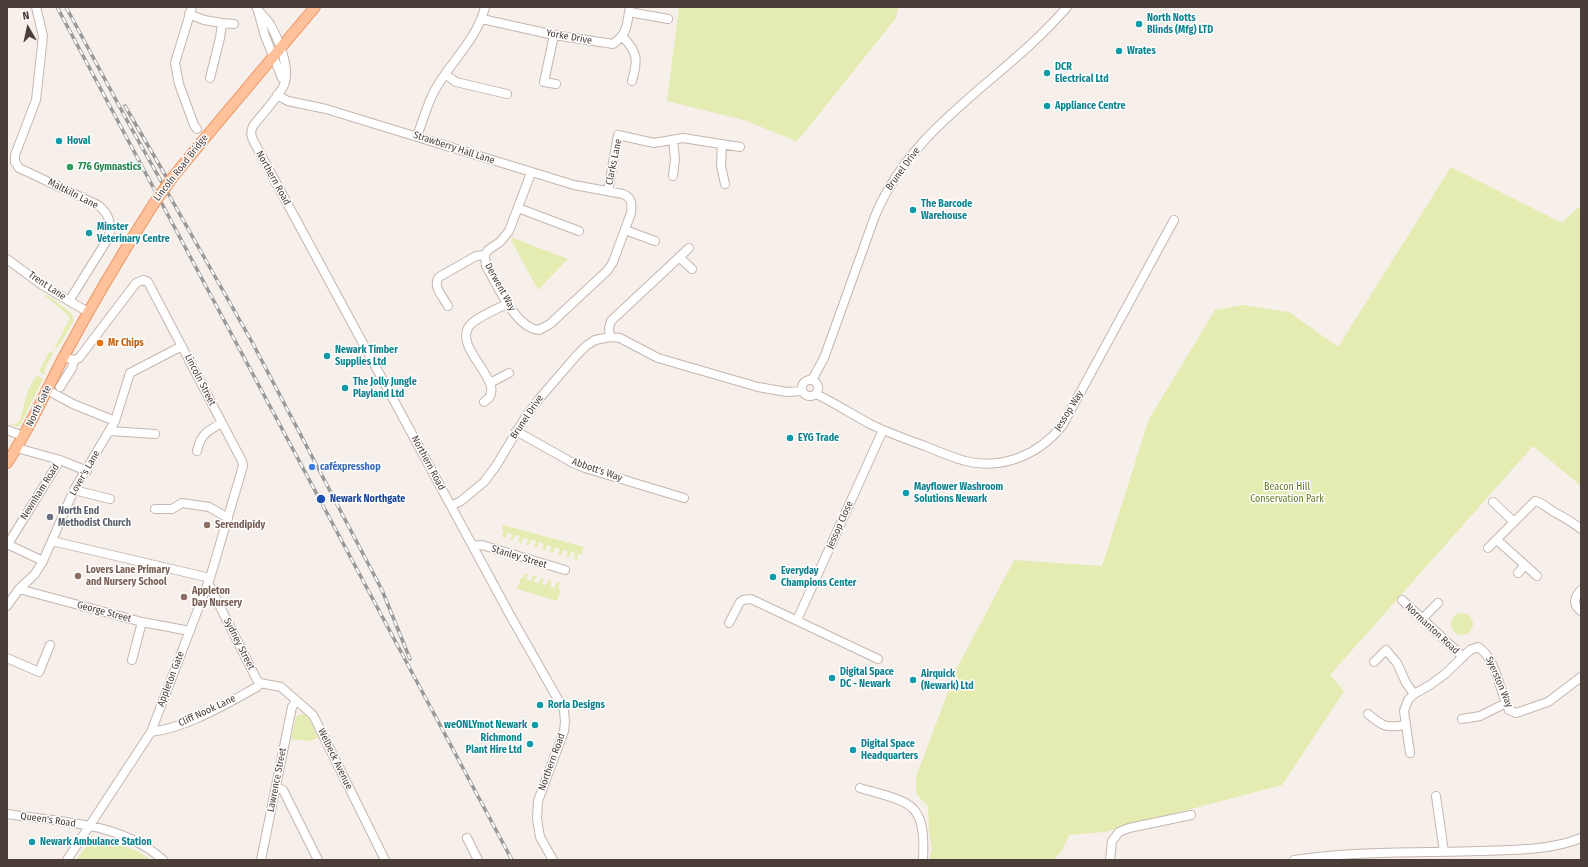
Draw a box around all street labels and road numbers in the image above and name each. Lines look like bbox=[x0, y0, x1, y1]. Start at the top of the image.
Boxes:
street label: Yorke Drive bbox=[545, 27, 593, 47]
street label: Strawberry Hall Lane bbox=[412, 129, 496, 167]
street label: Lincoln Road Bridge bbox=[151, 132, 211, 204]
street label: Clarks Lane bbox=[603, 138, 625, 186]
street label: Brunel Drive bbox=[883, 145, 923, 193]
street label: Northern Road bbox=[253, 149, 293, 207]
street label: Maltkiln Lane bbox=[46, 176, 100, 212]
street label: Derwent Way bbox=[482, 261, 518, 313]
street label: Trent Lane bbox=[26, 269, 68, 303]
street label: Lincoln Street bbox=[182, 352, 218, 408]
street label: North Gate bbox=[24, 383, 54, 429]
street label: Jessop Way bbox=[1052, 389, 1086, 433]
street label: Brunel Drive bbox=[508, 393, 546, 441]
street label: Northern Road bbox=[409, 434, 447, 492]
street label: Lover's Lane bbox=[67, 448, 103, 498]
street label: Abbott's Way bbox=[570, 456, 624, 484]
street label: Newnham Road bbox=[18, 462, 62, 522]
street label: Jessop Close bbox=[824, 499, 856, 551]
street label: Stanley Street bbox=[490, 543, 548, 571]
street label: George Street bbox=[76, 599, 132, 625]
street label: Normanton Road bbox=[1403, 601, 1461, 657]
street label: Sydney Street bbox=[221, 616, 257, 672]
street label: Appleton Gate bbox=[155, 650, 187, 708]
street label: Syerston Way bbox=[1483, 655, 1515, 709]
street label: Cliff Nook Lane bbox=[177, 693, 237, 729]
street label: Welbeck Avenue bbox=[315, 726, 355, 792]
street label: Northern Road bbox=[536, 732, 568, 792]
street label: Lawrence Street bbox=[265, 747, 289, 813]
street label: Queen's Road bbox=[20, 810, 76, 830]

